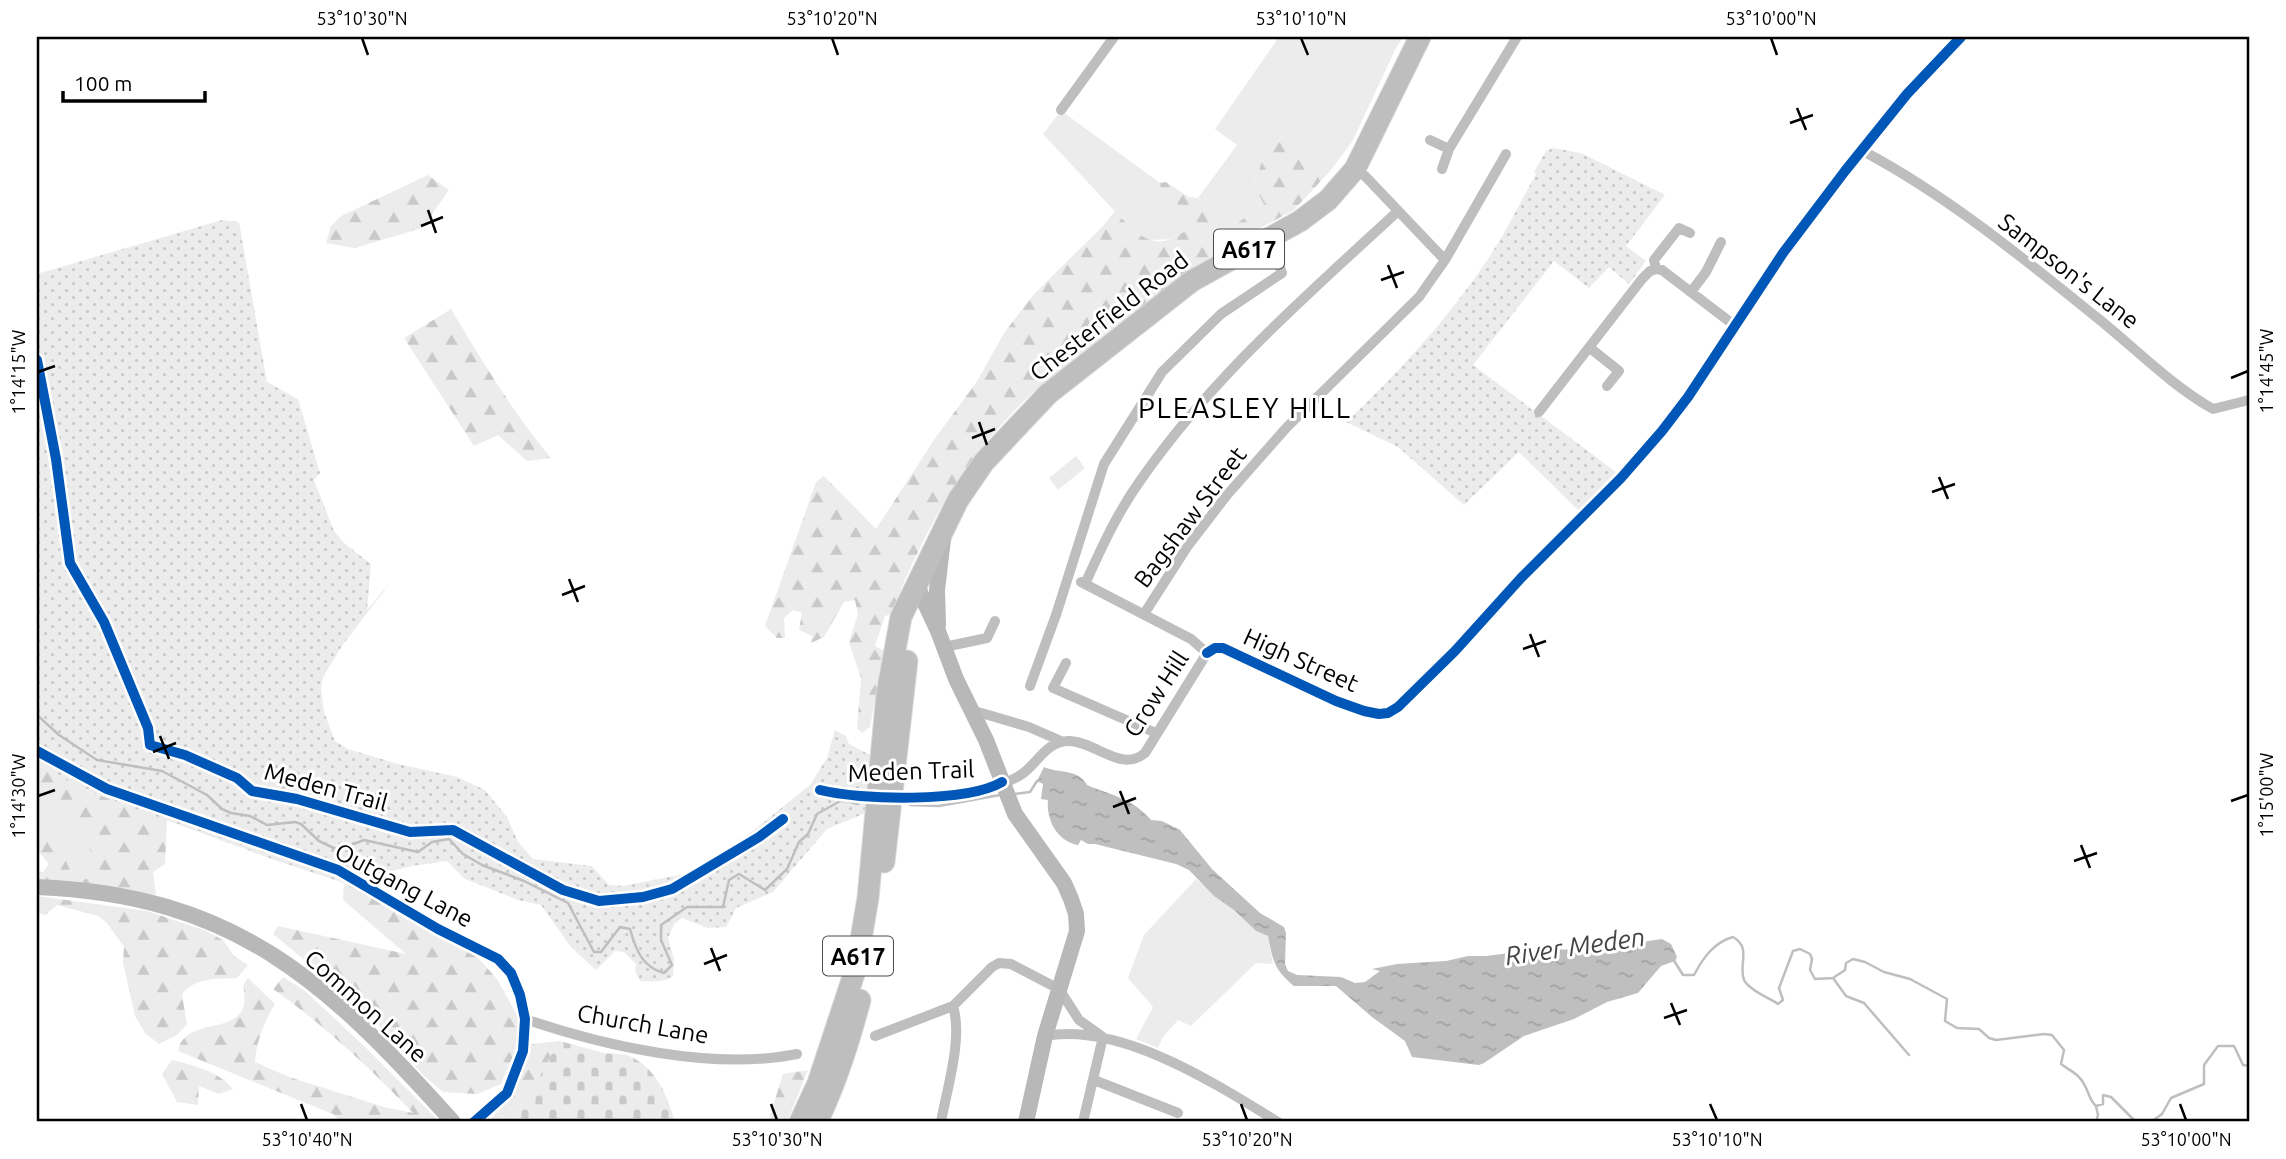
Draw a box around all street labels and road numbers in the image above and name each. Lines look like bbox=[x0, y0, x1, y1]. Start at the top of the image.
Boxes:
street label: Sampson's Lane bbox=[1993, 208, 2145, 334]
road number: A617 bbox=[1214, 230, 1284, 268]
street label: Chesterfield Road bbox=[1025, 246, 1193, 386]
street label: Bagshaw Street bbox=[1128, 441, 1252, 593]
street label: High Street bbox=[1240, 623, 1363, 697]
street label: Crow Hill bbox=[1118, 646, 1194, 742]
street label: Meden Trail bbox=[847, 755, 975, 787]
street label: Meden Trail bbox=[261, 758, 391, 816]
street label: Outgang Lane bbox=[330, 837, 478, 933]
road number: A617 bbox=[823, 937, 893, 976]
street label: Common Lane bbox=[299, 944, 433, 1068]
street label: Church Lane bbox=[575, 999, 711, 1049]

